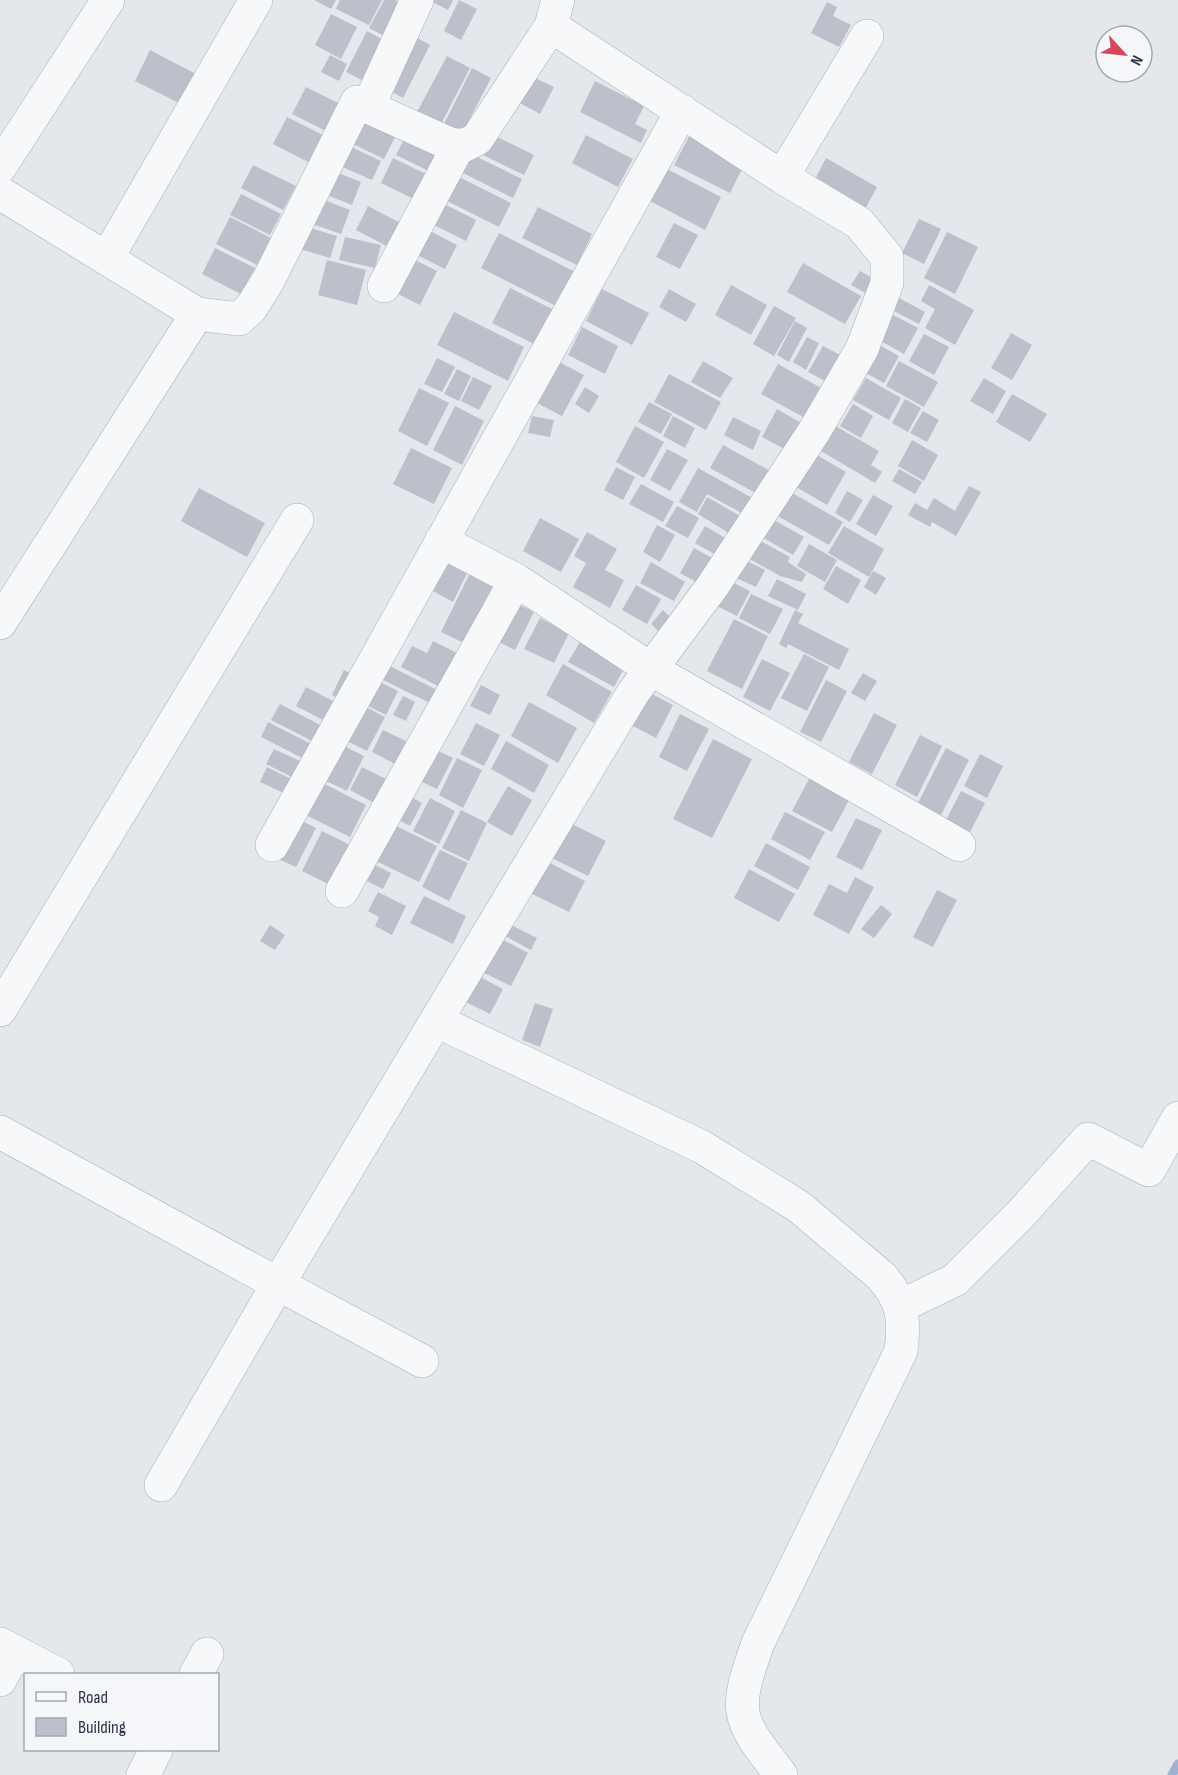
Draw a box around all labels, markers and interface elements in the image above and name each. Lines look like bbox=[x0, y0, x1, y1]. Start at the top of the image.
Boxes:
north arrow bbox=[1094, 24, 1154, 84]
text: N bbox=[1126, 52, 1146, 68]
legend bbox=[24, 1673, 219, 1751]
text: Road bbox=[78, 1687, 108, 1708]
text: Building bbox=[78, 1717, 126, 1738]

